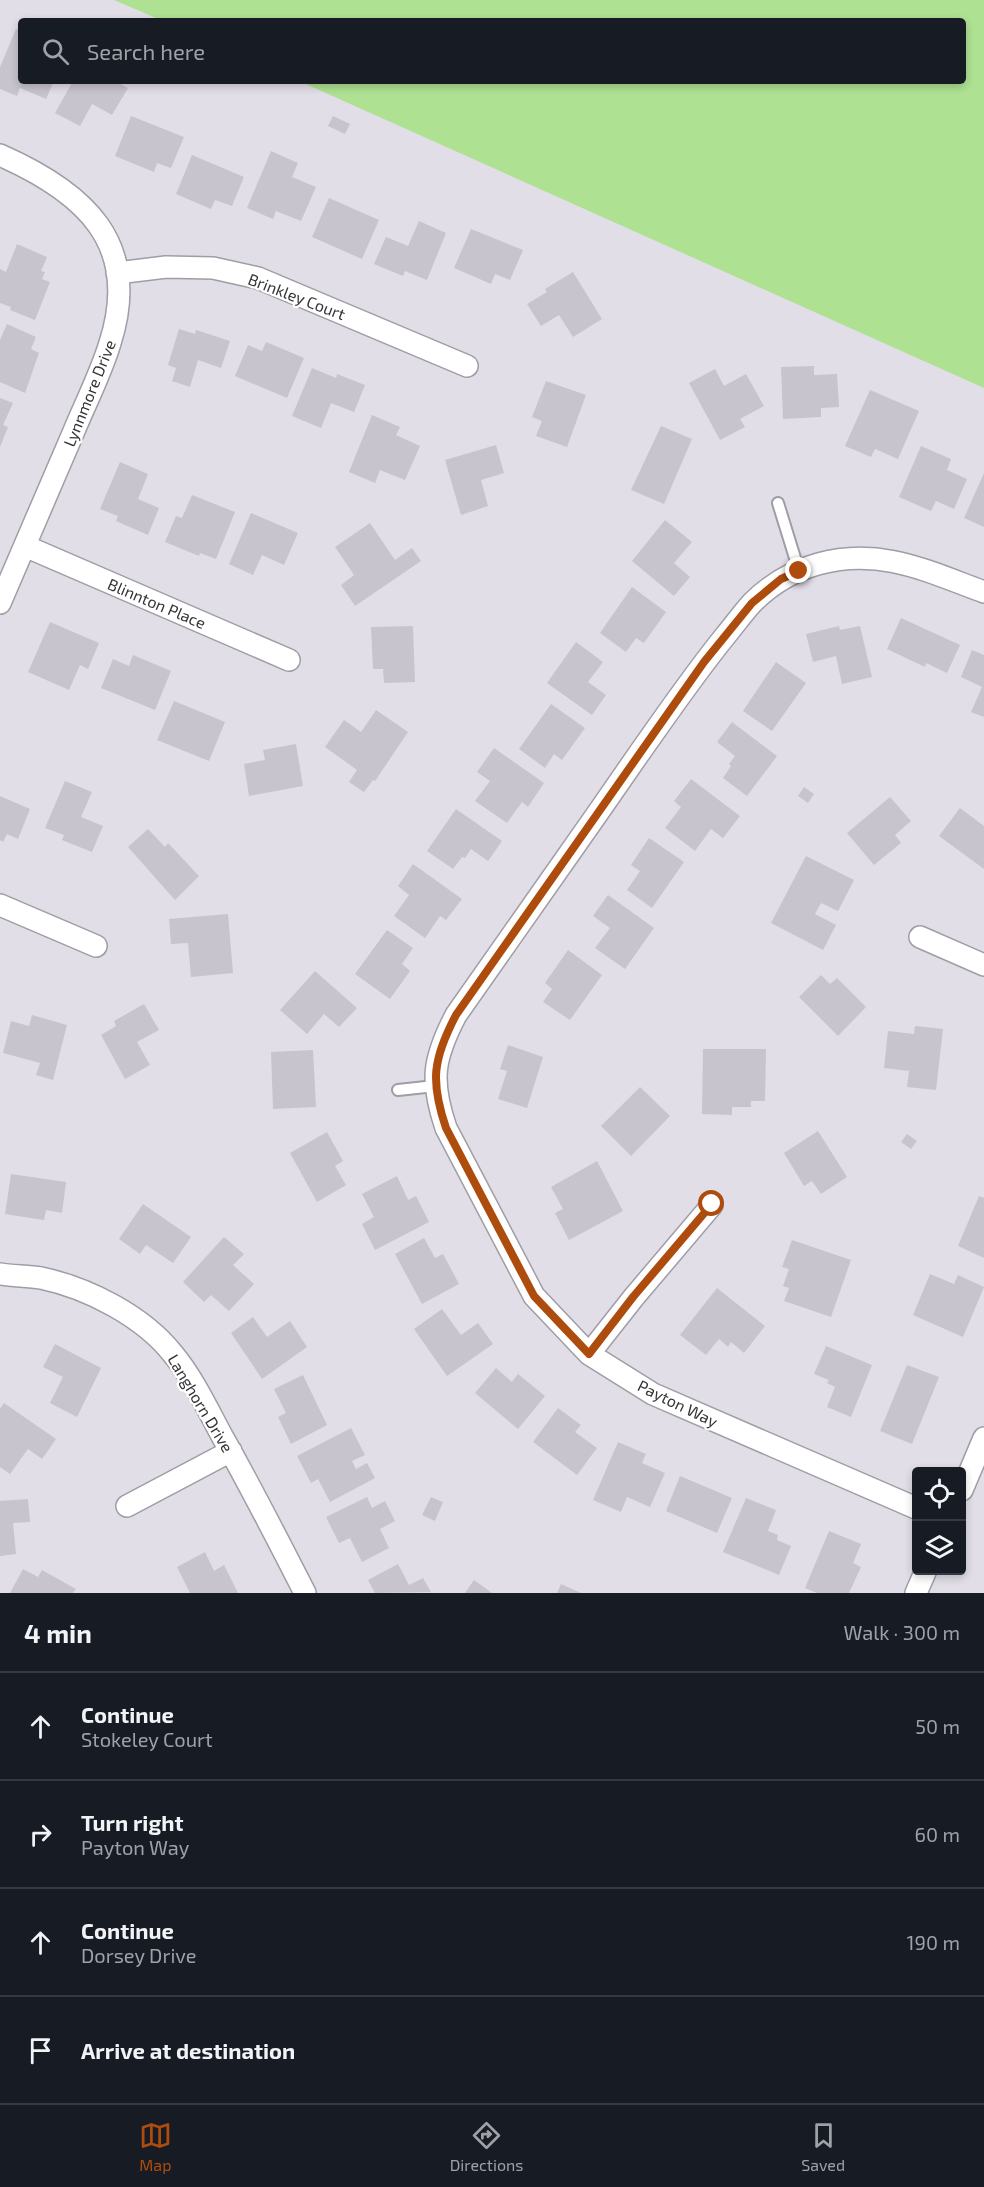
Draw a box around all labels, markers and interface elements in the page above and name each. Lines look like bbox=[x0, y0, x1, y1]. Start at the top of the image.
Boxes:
search box bbox=[18, 18, 966, 84]
icon: search bbox=[39, 35, 72, 68]
text: Search here bbox=[87, 38, 205, 64]
street label: Brinkley Court bbox=[246, 269, 348, 323]
street label: Lynnmore Drive bbox=[59, 337, 119, 449]
route end bbox=[785, 557, 811, 583]
street label: Blinnton Place bbox=[105, 574, 209, 632]
route start bbox=[698, 1190, 724, 1216]
street label: Langhorn Drive bbox=[164, 1351, 238, 1455]
street label: Payton Way bbox=[635, 1375, 722, 1431]
map controls bbox=[912, 1467, 966, 1575]
button: locate bbox=[912, 1467, 966, 1521]
button: layers bbox=[912, 1521, 966, 1575]
text: 4 min bbox=[24, 1617, 92, 1648]
text: Walk · 300 m bbox=[844, 1620, 960, 1644]
text: Continue bbox=[81, 1701, 174, 1727]
icon: ahead bbox=[24, 1710, 57, 1743]
text: 50 m bbox=[915, 1714, 960, 1738]
text: Stokeley Court bbox=[81, 1727, 213, 1751]
text: Turn right bbox=[81, 1809, 183, 1835]
icon: right bbox=[24, 1818, 57, 1851]
text: 60 m bbox=[915, 1822, 960, 1846]
text: Payton Way bbox=[81, 1835, 189, 1859]
text: Continue bbox=[81, 1917, 174, 1943]
icon: ahead bbox=[24, 1926, 57, 1959]
text: 190 m bbox=[907, 1930, 960, 1954]
text: Dorsey Drive bbox=[81, 1943, 197, 1967]
icon: arrive bbox=[24, 2034, 57, 2067]
text: Arrive at destination bbox=[81, 2037, 295, 2063]
tab: Map bbox=[139, 2119, 172, 2174]
tab: Directions bbox=[450, 2119, 523, 2174]
tab: Saved bbox=[801, 2119, 845, 2174]

